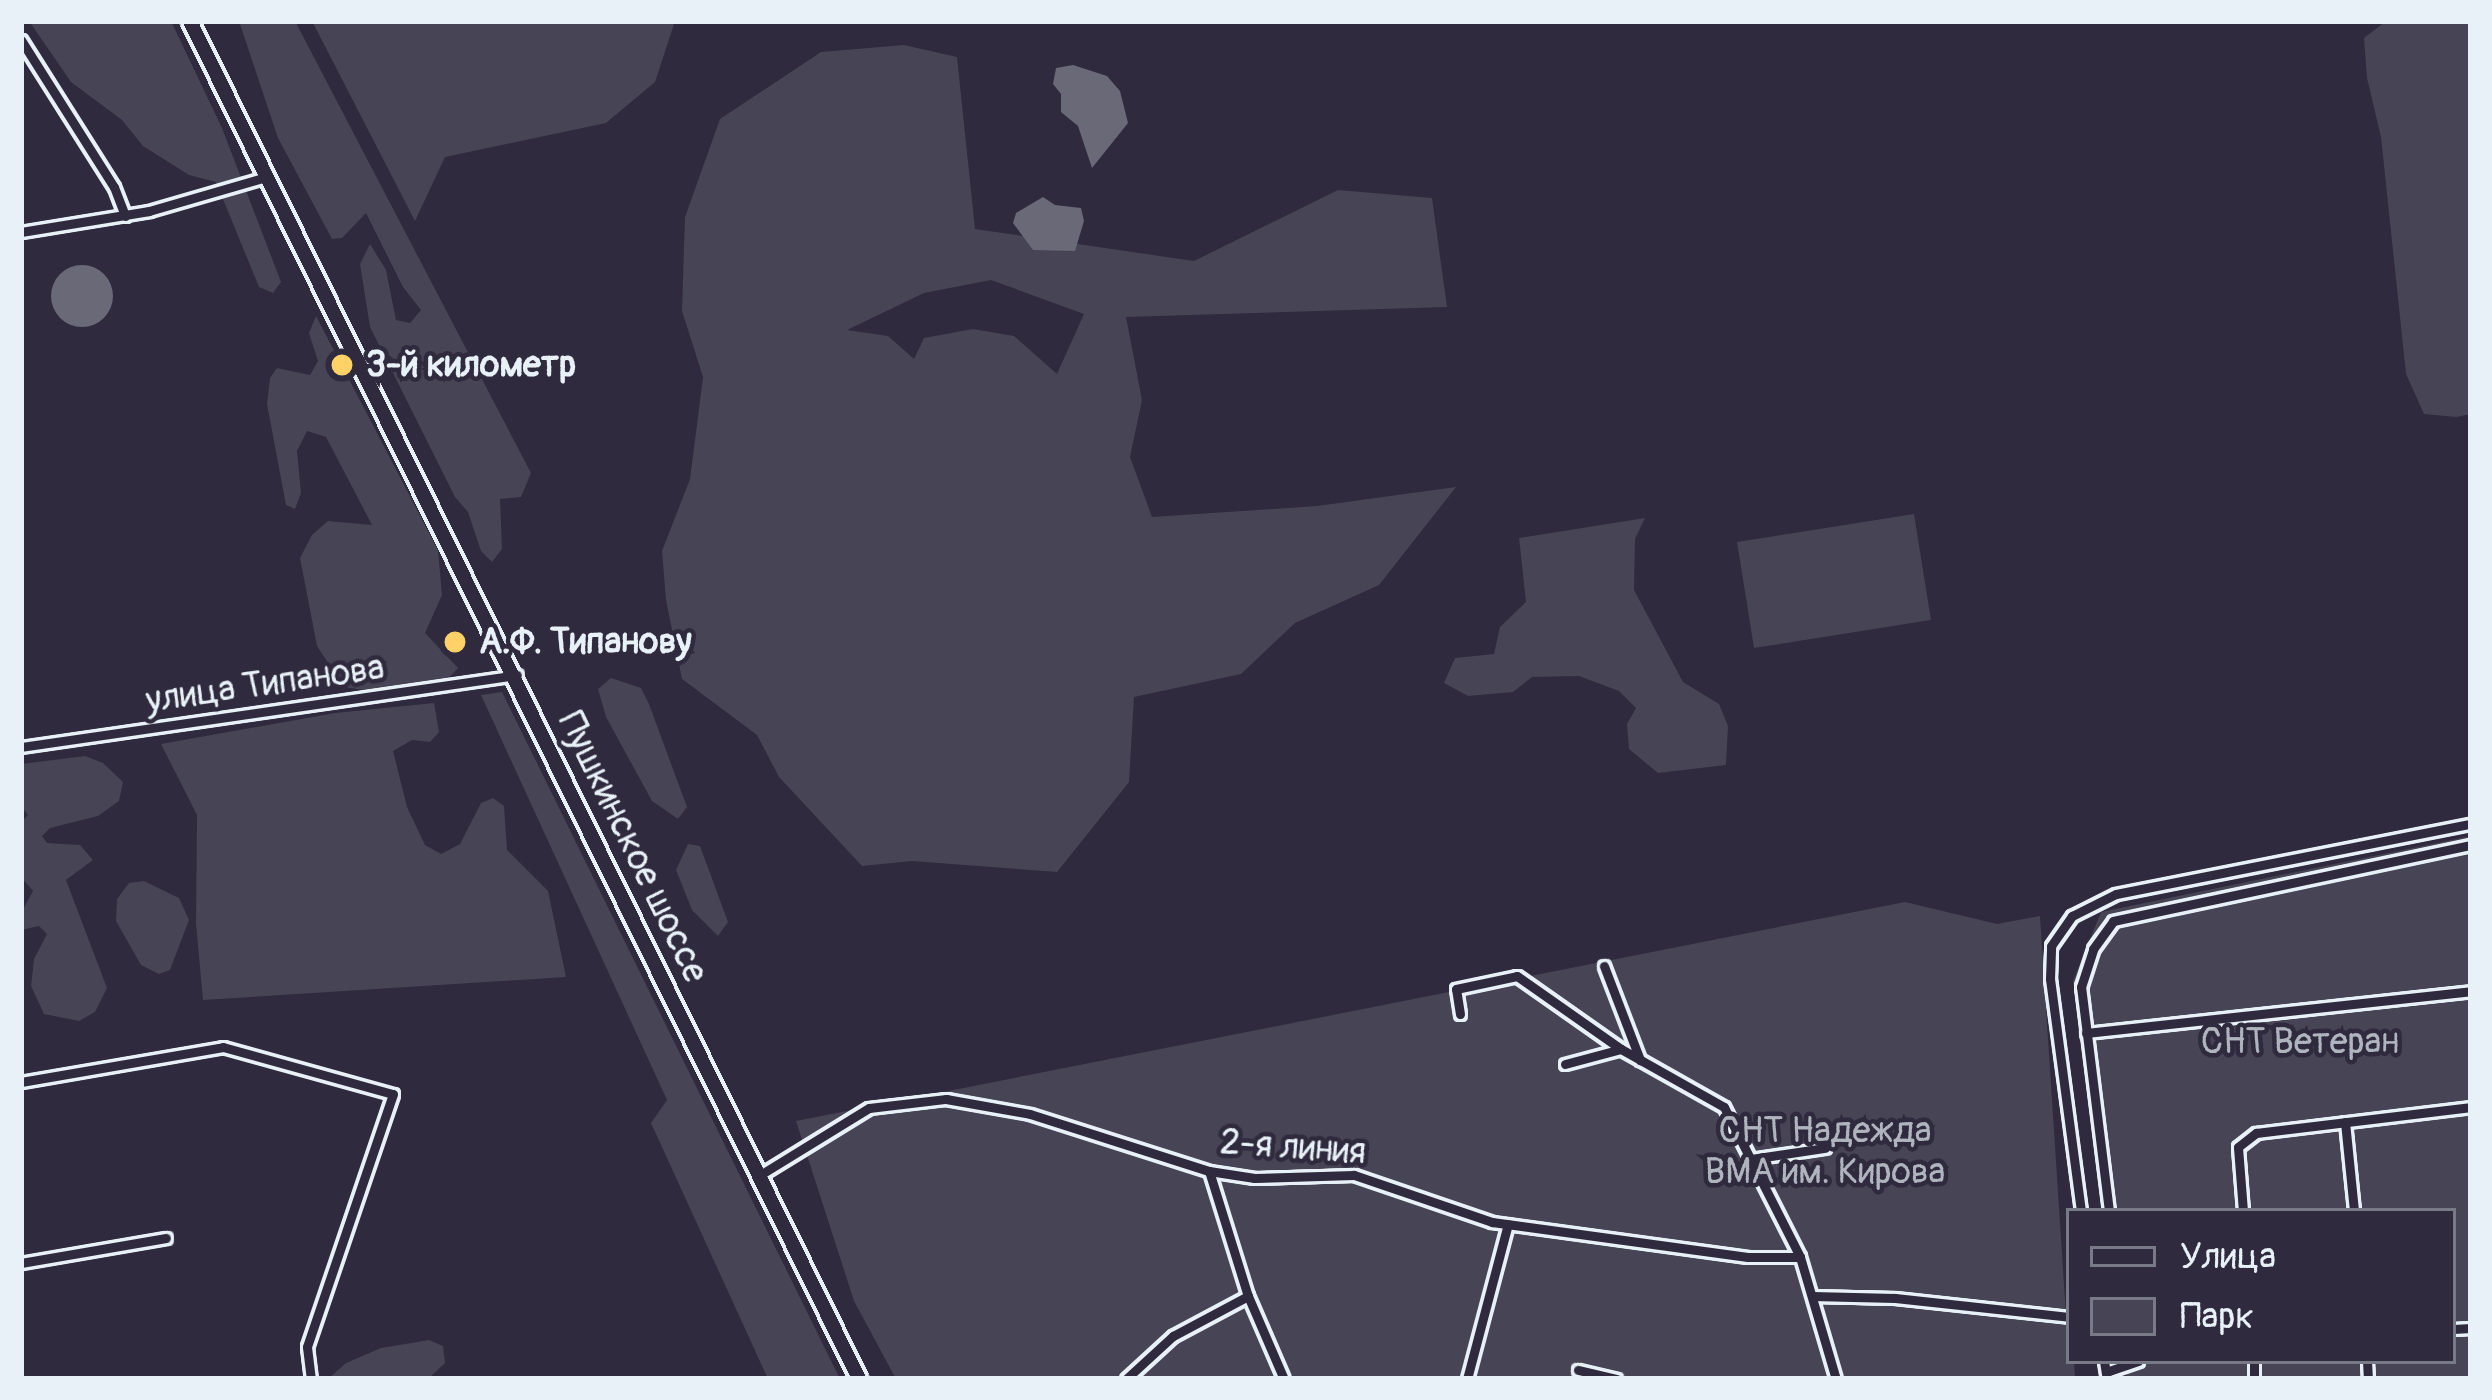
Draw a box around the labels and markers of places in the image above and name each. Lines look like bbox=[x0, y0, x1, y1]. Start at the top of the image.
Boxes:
place label: 3-й километр bbox=[366, 343, 576, 387]
marker: 3-й километр bbox=[329, 352, 355, 378]
place label: А.Ф. Типанову bbox=[479, 620, 692, 664]
marker: А.Ф. Типанову bbox=[442, 629, 468, 655]

